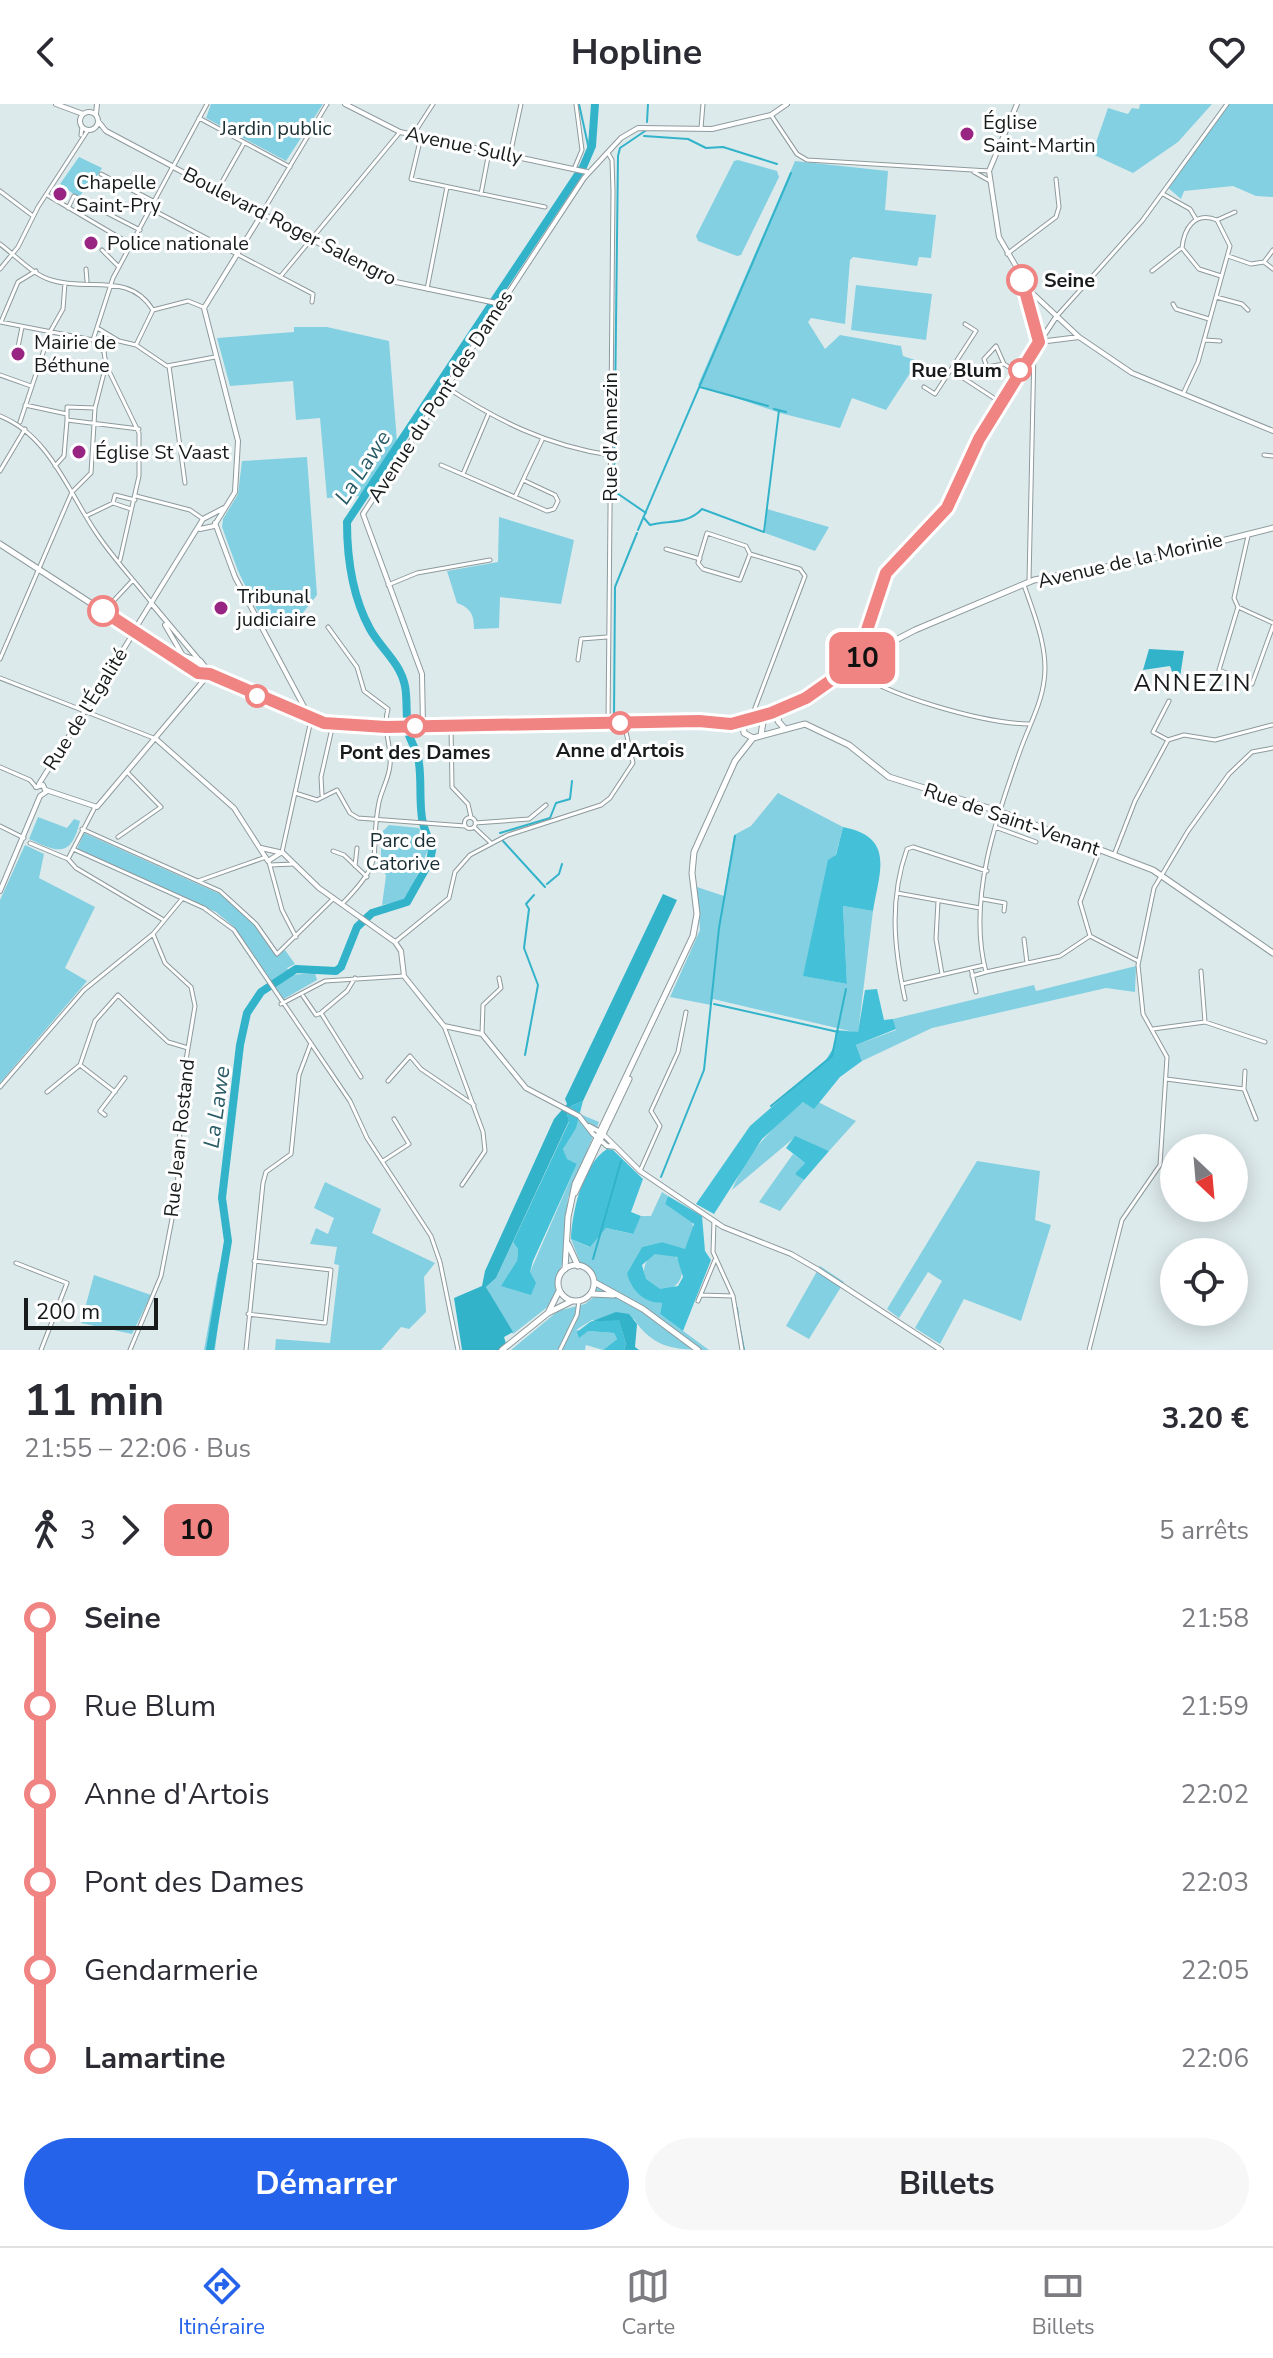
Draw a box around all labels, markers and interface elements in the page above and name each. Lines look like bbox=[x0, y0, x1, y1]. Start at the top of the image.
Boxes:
text: Hopline bbox=[571, 28, 702, 77]
icon: back bbox=[24, 30, 68, 74]
icon: heart bbox=[1205, 30, 1249, 74]
place label: Église Saint-Martin bbox=[983, 109, 1096, 159]
park label: Jardin public bbox=[219, 115, 332, 142]
street label: Avenue Sully bbox=[403, 120, 525, 171]
marker: Église Saint-Martin bbox=[958, 125, 976, 143]
street label: Boulevard Roger Salengro bbox=[178, 161, 401, 292]
place label: Chapelle Saint-Pry bbox=[76, 169, 161, 219]
marker: Chapelle Saint-Pry bbox=[51, 185, 69, 203]
place label: Police nationale bbox=[107, 230, 249, 257]
marker: Police nationale bbox=[82, 234, 100, 252]
marker: Seine bbox=[1007, 265, 1037, 295]
place label: Seine bbox=[1044, 267, 1095, 294]
street label: Avenue du Pont des Dames bbox=[362, 285, 519, 508]
place label: Mairie de Béthune bbox=[34, 329, 116, 379]
marker: Mairie de Béthune bbox=[9, 345, 27, 363]
place label: Rue Blum bbox=[911, 357, 1002, 384]
marker: Rue Blum bbox=[1009, 359, 1031, 381]
street label: Rue d'Annezin bbox=[597, 372, 624, 502]
water label: La Lawe bbox=[328, 424, 398, 510]
place label: Église St Vaast bbox=[95, 439, 230, 466]
marker: Église St Vaast bbox=[70, 443, 88, 461]
street label: Avenue de la Morinie bbox=[1035, 526, 1225, 595]
place label: Tribunal judiciaire bbox=[235, 583, 316, 633]
unlabelled marker bbox=[88, 596, 118, 626]
marker: Tribunal judiciaire bbox=[212, 599, 230, 617]
line badge: 10 bbox=[826, 632, 898, 684]
text: 10 bbox=[845, 639, 879, 677]
street label: Rue de l'Égalité bbox=[37, 643, 134, 776]
district label: ANNEZIN bbox=[1133, 667, 1253, 699]
unlabelled marker bbox=[246, 685, 268, 707]
marker: Anne d'Artois bbox=[609, 712, 631, 734]
marker: Pont des Dames bbox=[404, 715, 426, 737]
place label: Anne d'Artois bbox=[556, 737, 685, 764]
place label: Pont des Dames bbox=[339, 739, 491, 766]
street label: Rue de Saint-Venant bbox=[920, 777, 1104, 863]
park label: Parc de Catorive bbox=[366, 827, 440, 877]
street label: Rue Jean Rostand bbox=[158, 1058, 201, 1219]
water label: La Lawe bbox=[196, 1064, 238, 1150]
north arrow bbox=[1160, 1134, 1248, 1222]
map controls bbox=[1160, 1134, 1248, 1326]
button: locate bbox=[1160, 1238, 1248, 1326]
scale bar bbox=[24, 1294, 158, 1330]
text: 200 m bbox=[36, 1297, 100, 1327]
text: 11 min bbox=[24, 1371, 164, 1431]
text: 3.20 € bbox=[1161, 1398, 1249, 1439]
text: 21:55 – 22:06 · Bus bbox=[24, 1431, 251, 1466]
icon: walk bbox=[24, 1508, 68, 1552]
icon: forward bbox=[108, 1508, 152, 1552]
text: 10 bbox=[180, 1511, 213, 1549]
text: 3 bbox=[80, 1513, 96, 1548]
text: 5 arrêts bbox=[1159, 1513, 1249, 1548]
text: Seine bbox=[84, 1598, 161, 1639]
text: 21:58 bbox=[1181, 1601, 1249, 1636]
text: Rue Blum bbox=[84, 1686, 216, 1727]
text: 21:59 bbox=[1181, 1689, 1249, 1724]
text: Anne d'Artois bbox=[84, 1774, 270, 1815]
text: 22:02 bbox=[1181, 1777, 1249, 1812]
text: Pont des Dames bbox=[84, 1862, 304, 1903]
text: 22:03 bbox=[1181, 1865, 1249, 1900]
text: Gendarmerie bbox=[84, 1950, 258, 1991]
text: 22:05 bbox=[1181, 1953, 1249, 1988]
text: Lamartine bbox=[84, 2038, 226, 2079]
text: 22:06 bbox=[1181, 2041, 1249, 2076]
button: Démarrer bbox=[24, 2138, 629, 2230]
button: Billets bbox=[645, 2138, 1249, 2230]
tab: Itinéraire bbox=[178, 2264, 265, 2342]
tab: Carte bbox=[621, 2264, 675, 2342]
tab: Billets bbox=[1032, 2264, 1095, 2342]

